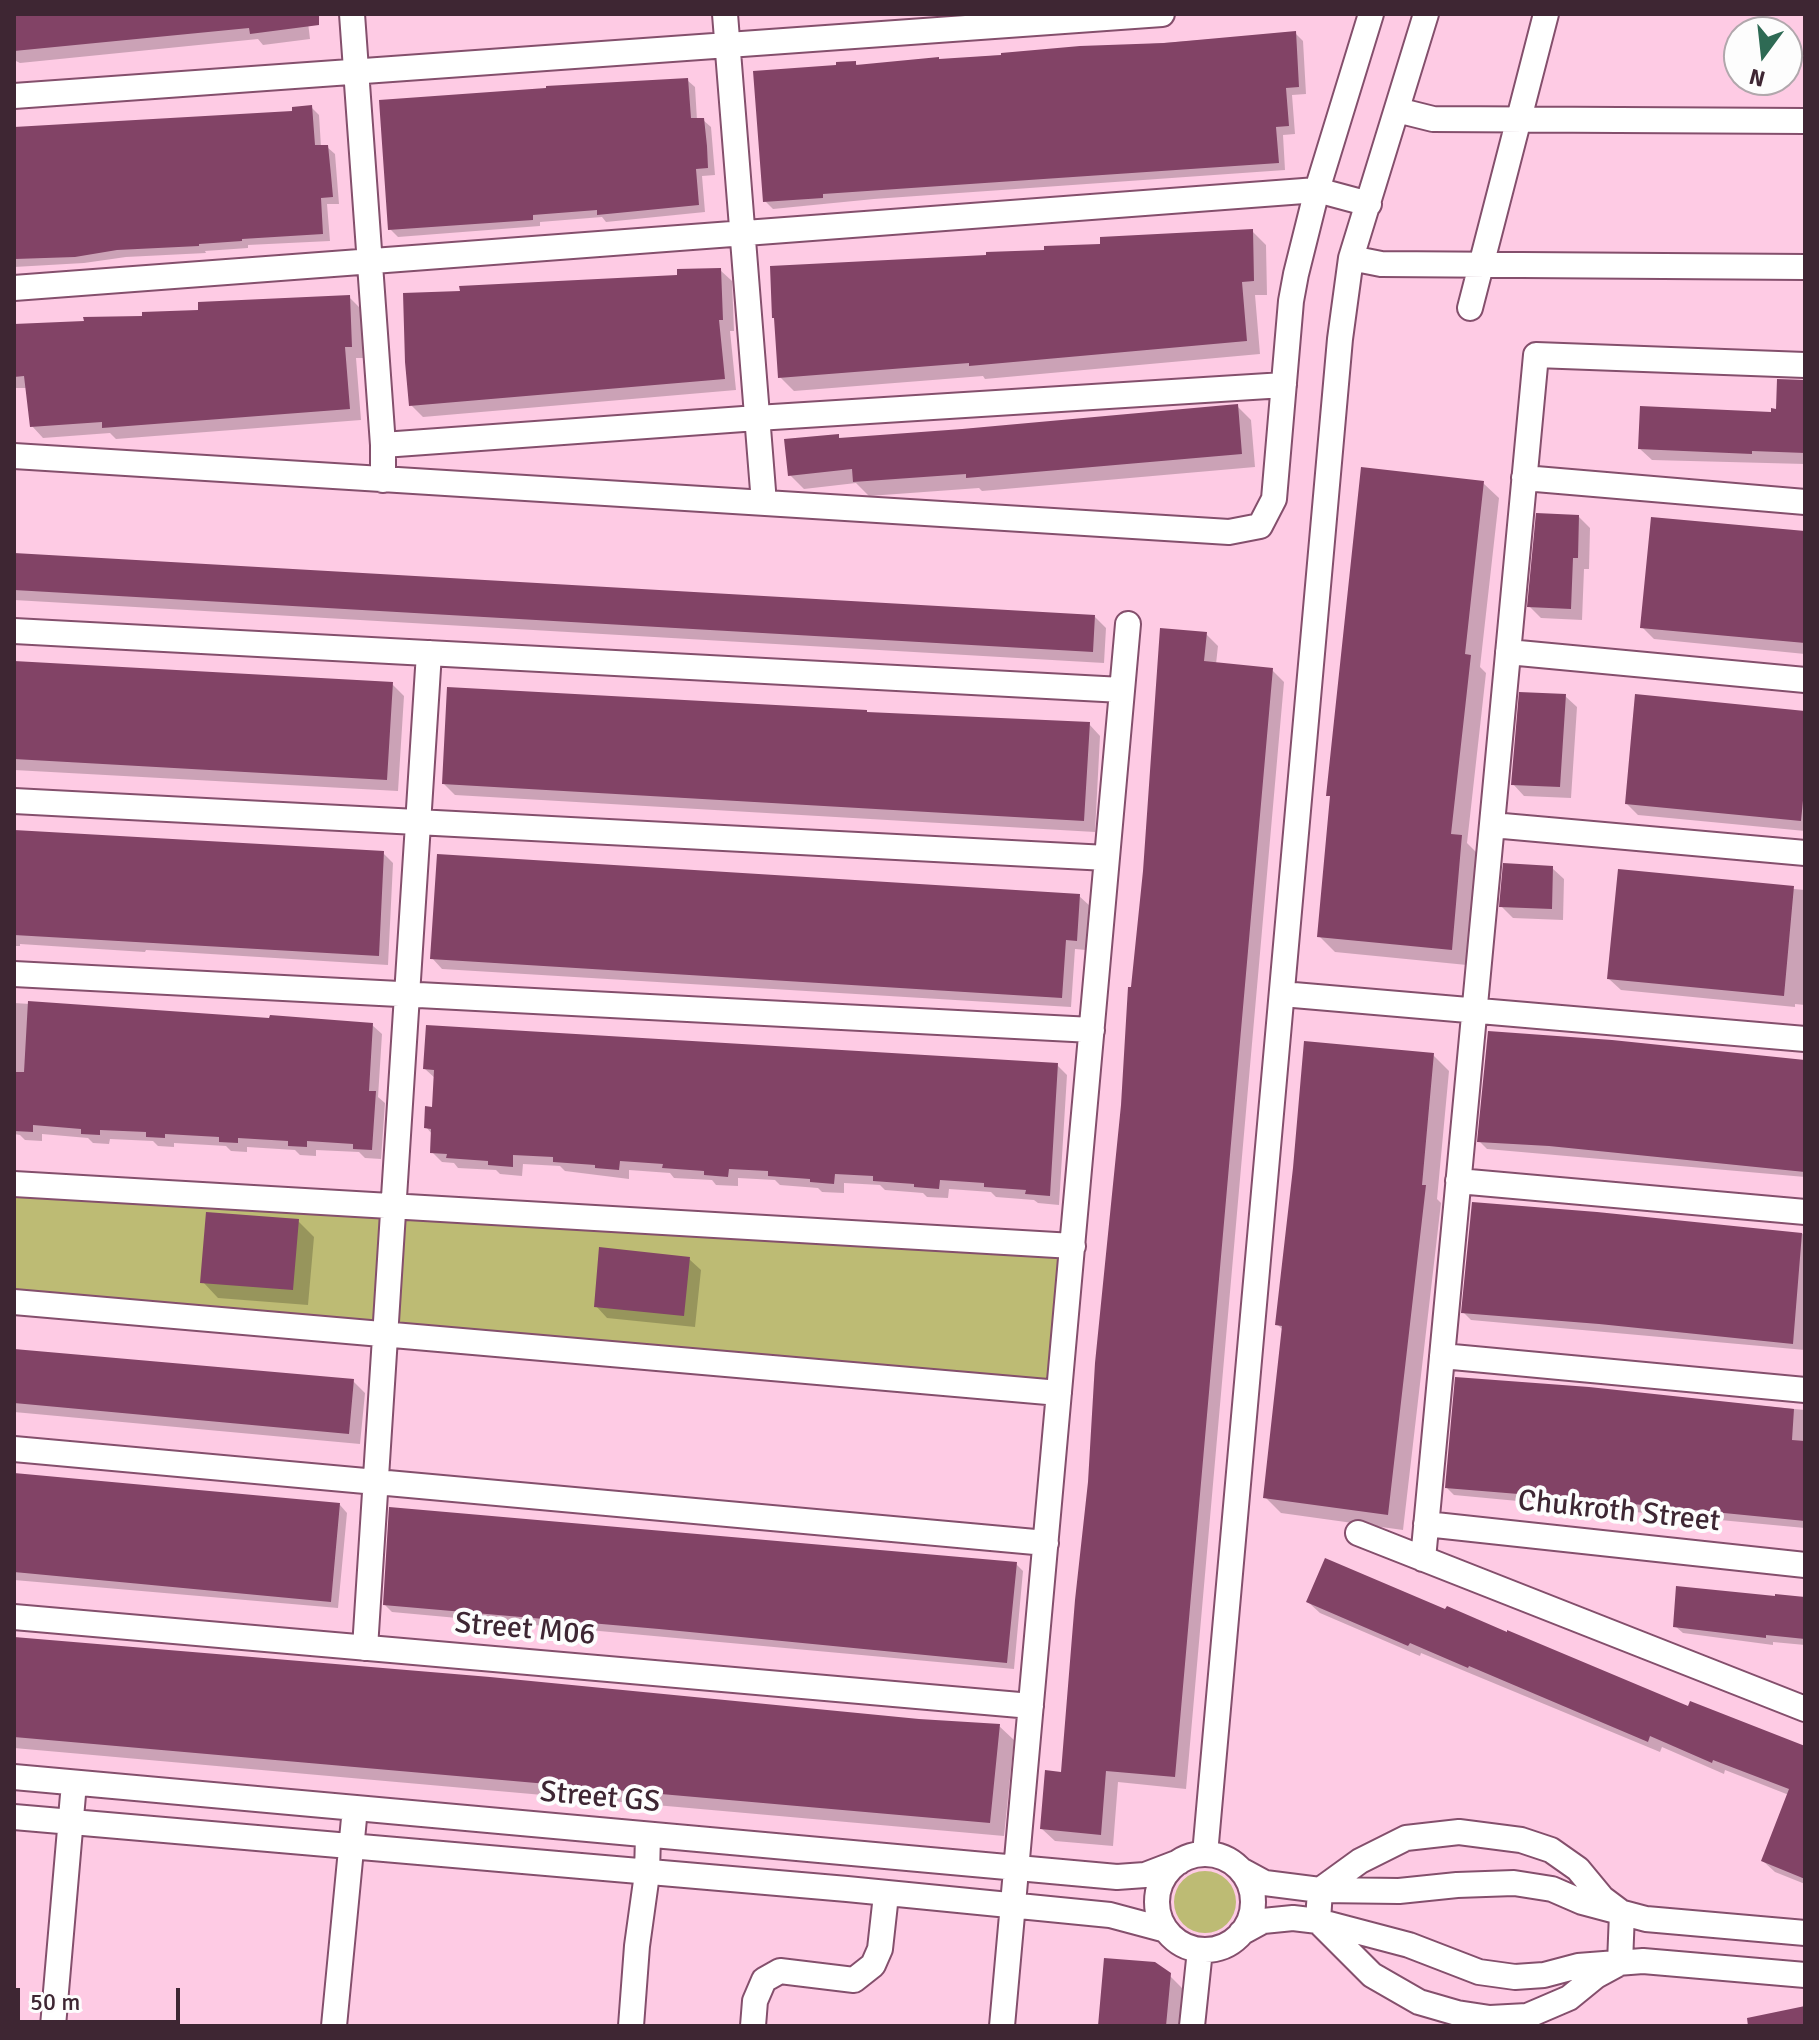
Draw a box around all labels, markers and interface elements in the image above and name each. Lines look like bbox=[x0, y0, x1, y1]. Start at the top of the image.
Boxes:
north arrow bbox=[1723, 16, 1803, 96]
text: N bbox=[1746, 63, 1768, 93]
street label: Chukroth Street bbox=[1516, 1483, 1722, 1541]
street label: Street M06 bbox=[453, 1606, 597, 1654]
street label: Street GS bbox=[538, 1775, 662, 1821]
scale bar bbox=[20, 1972, 184, 2022]
text: 50 m bbox=[30, 1987, 80, 2017]

